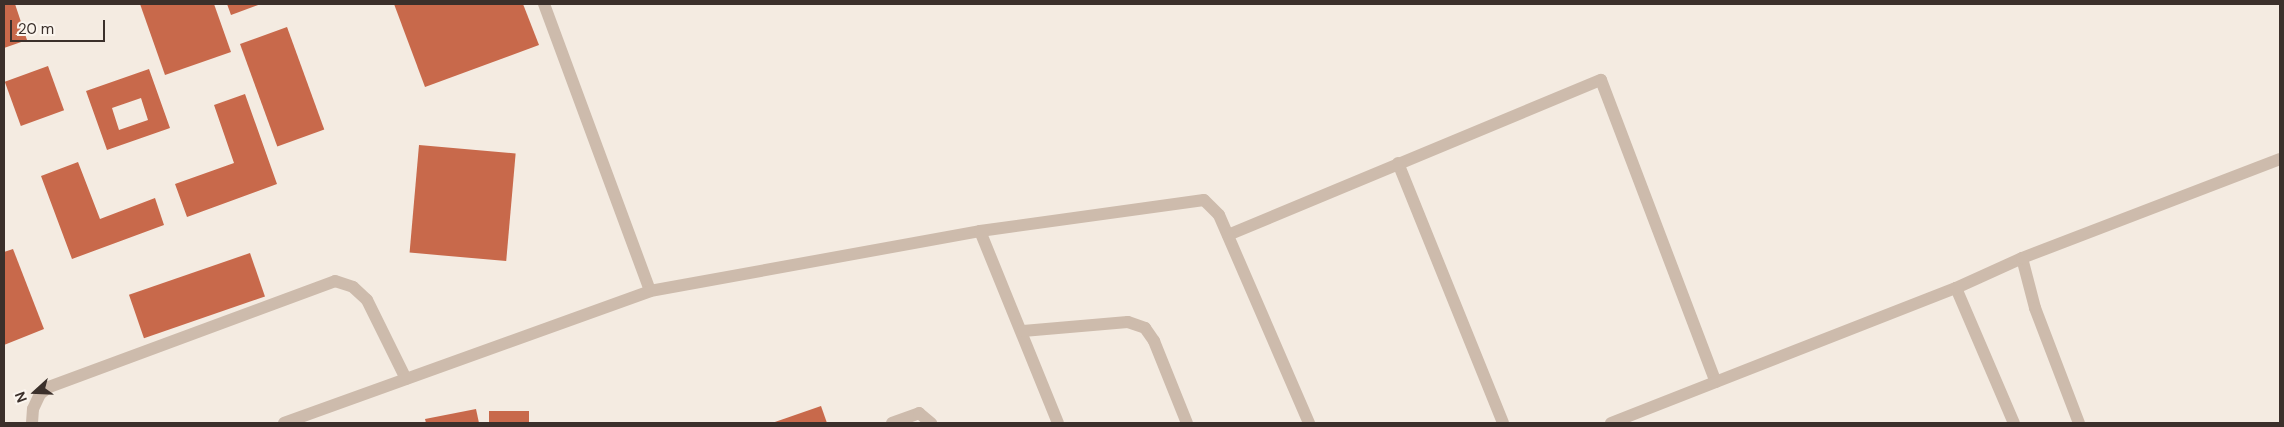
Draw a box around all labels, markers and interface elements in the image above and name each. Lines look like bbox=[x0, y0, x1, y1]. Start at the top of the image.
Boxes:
scale bar bbox=[12, 10, 108, 42]
text: 20 m bbox=[18, 19, 54, 39]
north arrow bbox=[10, 367, 60, 417]
text: N bbox=[11, 389, 31, 405]

